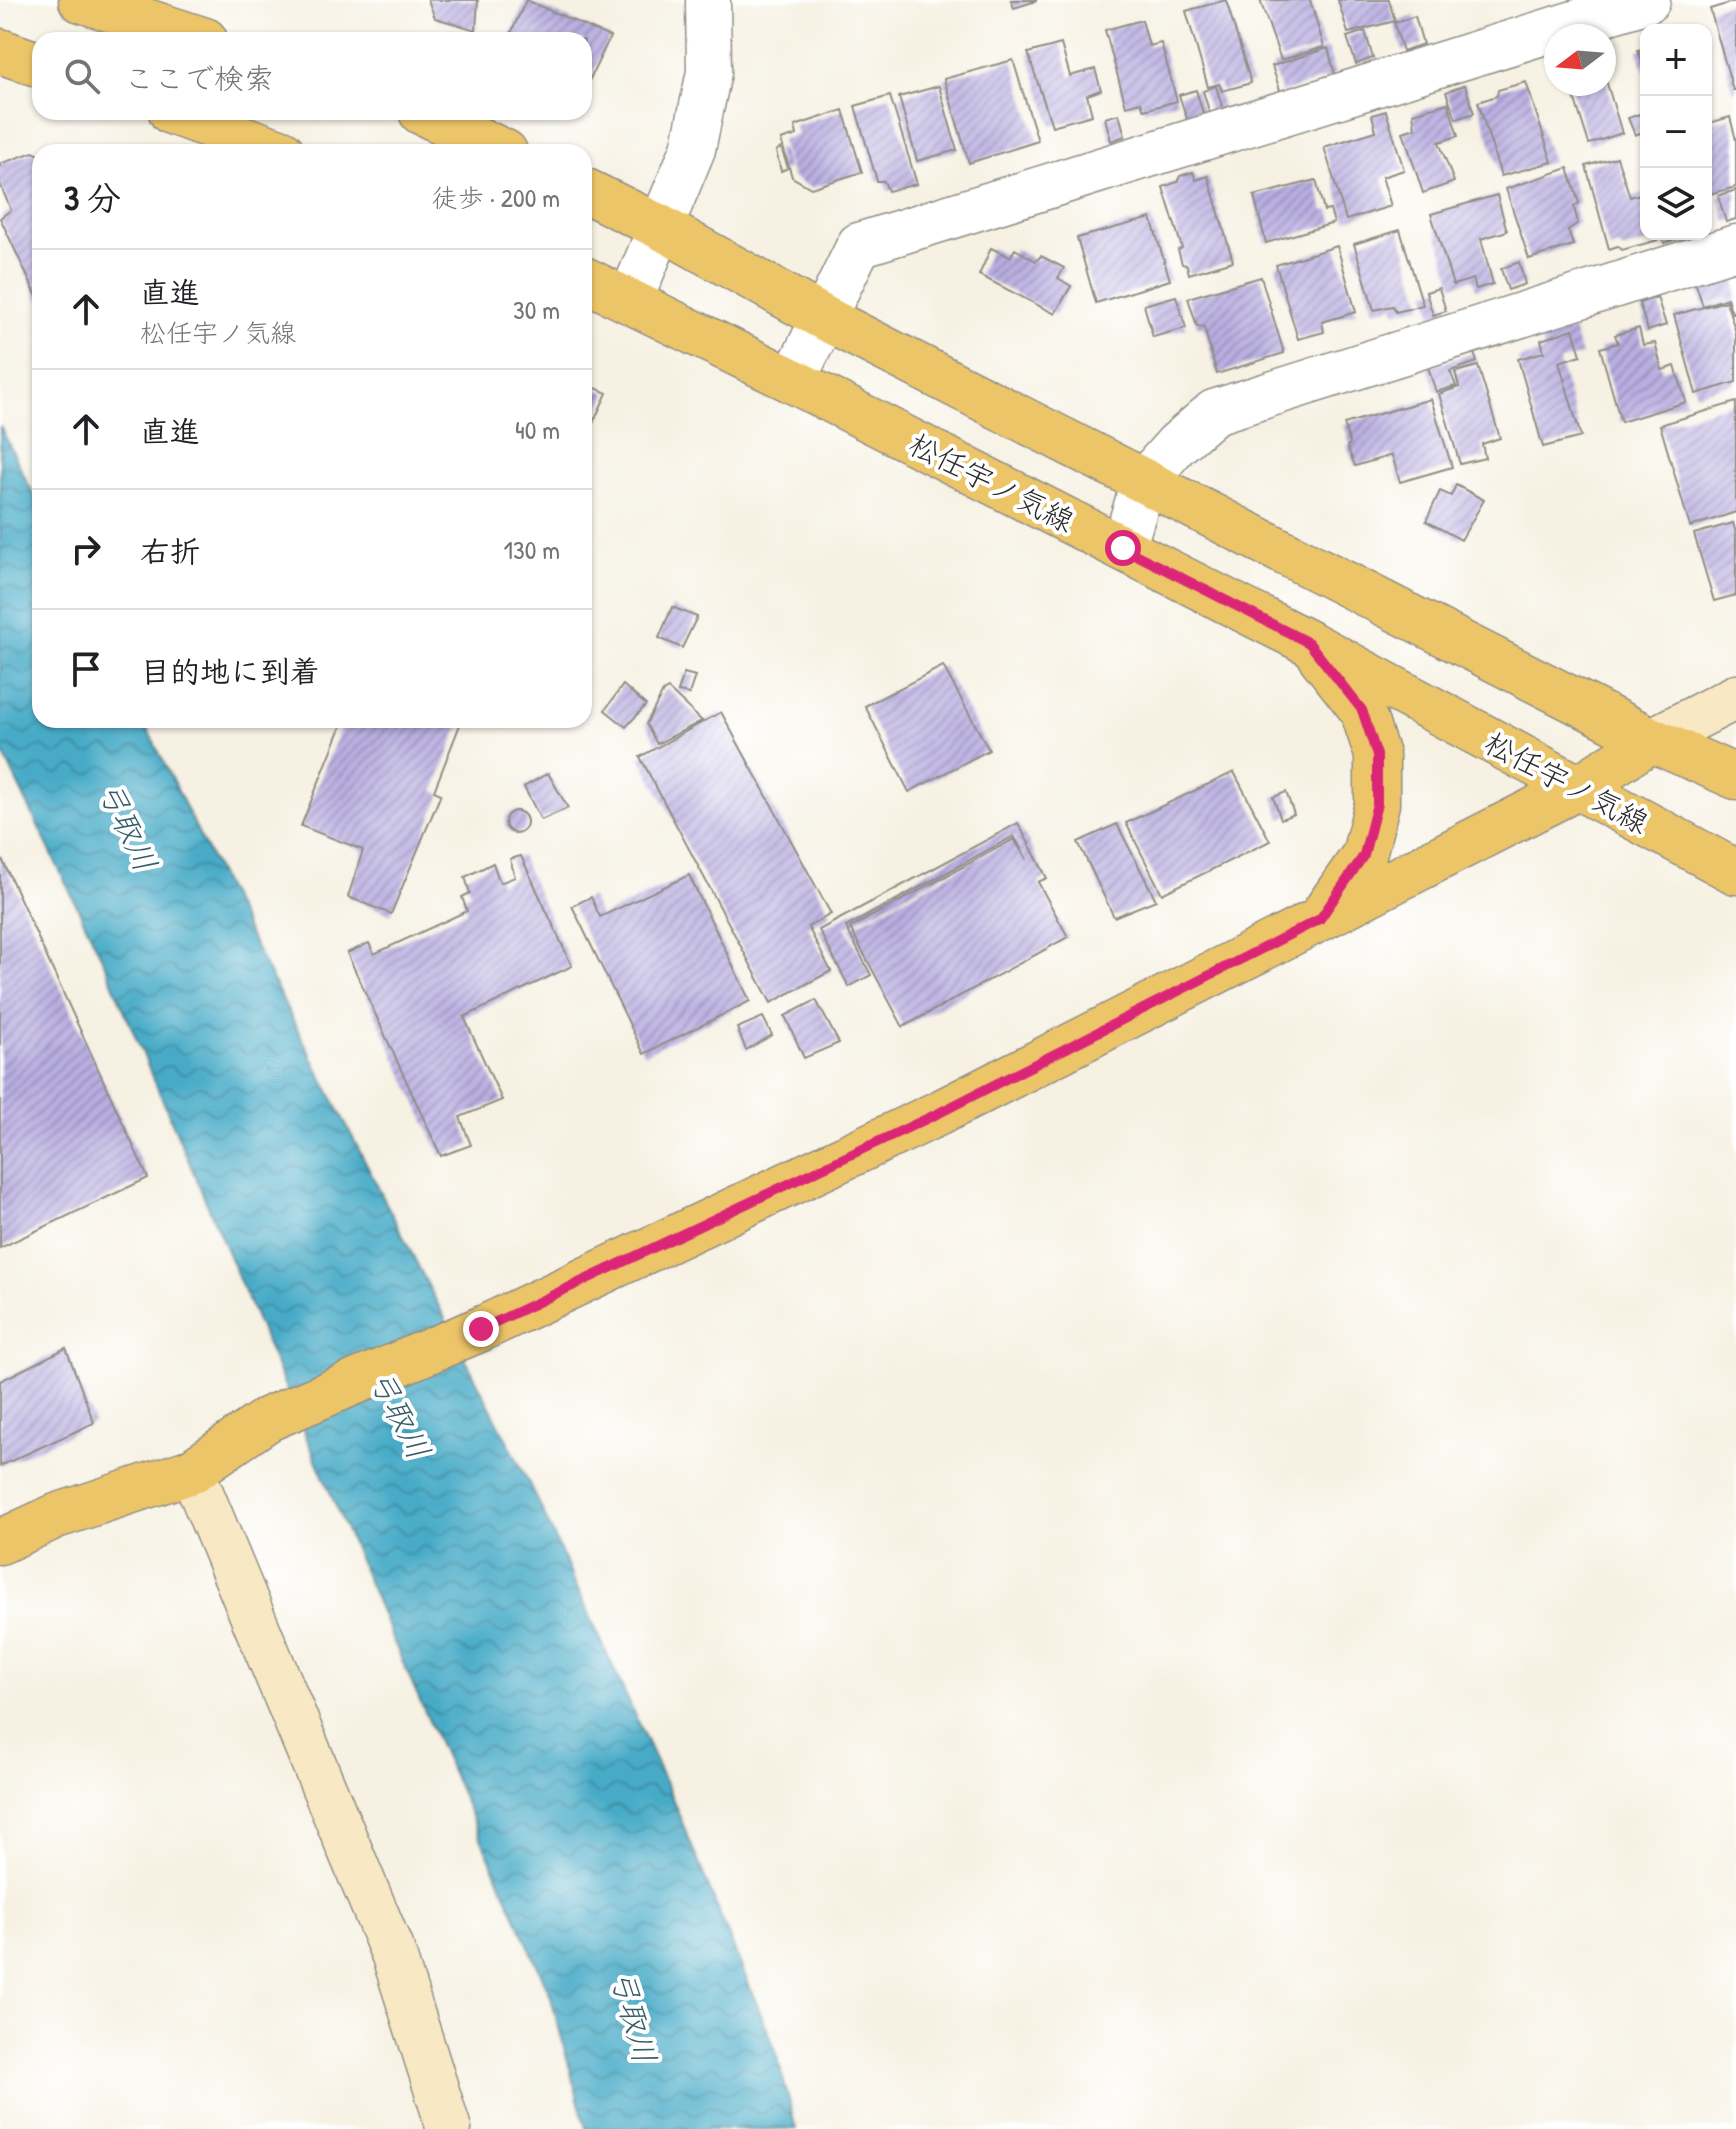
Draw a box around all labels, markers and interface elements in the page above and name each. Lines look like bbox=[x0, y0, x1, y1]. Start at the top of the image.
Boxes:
north arrow bbox=[1544, 24, 1616, 96]
map controls bbox=[1640, 24, 1712, 240]
button: + bbox=[1640, 24, 1712, 96]
search box bbox=[32, 32, 592, 120]
icon: search bbox=[60, 54, 104, 98]
text: ここで検索 bbox=[124, 58, 274, 98]
button: − bbox=[1640, 96, 1712, 168]
button: layers bbox=[1640, 168, 1712, 240]
text: 3 分 bbox=[64, 175, 121, 221]
text: 徒歩 · 200 m bbox=[432, 180, 560, 215]
text: 直進 bbox=[140, 272, 200, 312]
icon: ahead bbox=[64, 287, 108, 331]
text: 30 m bbox=[513, 292, 560, 327]
text: 松任宇ノ気線 bbox=[140, 315, 296, 350]
icon: ahead bbox=[64, 407, 108, 451]
text: 直進 bbox=[140, 411, 200, 451]
text: 40 m bbox=[515, 412, 560, 447]
street label: 松任宇ノ気線 bbox=[903, 423, 1081, 541]
icon: right bbox=[64, 527, 108, 571]
route start bbox=[1105, 530, 1141, 566]
text: 右折 bbox=[140, 531, 200, 571]
text: 130 m bbox=[504, 532, 560, 567]
icon: arrive bbox=[64, 647, 108, 691]
text: 目的地に到着 bbox=[140, 651, 320, 691]
street label: 松任宇ノ気線 bbox=[1478, 722, 1656, 842]
water label: 弓取川 bbox=[88, 773, 168, 879]
route end bbox=[463, 1311, 499, 1347]
water label: 弓取川 bbox=[359, 1361, 441, 1467]
water label: 弓取川 bbox=[601, 1964, 667, 2068]

